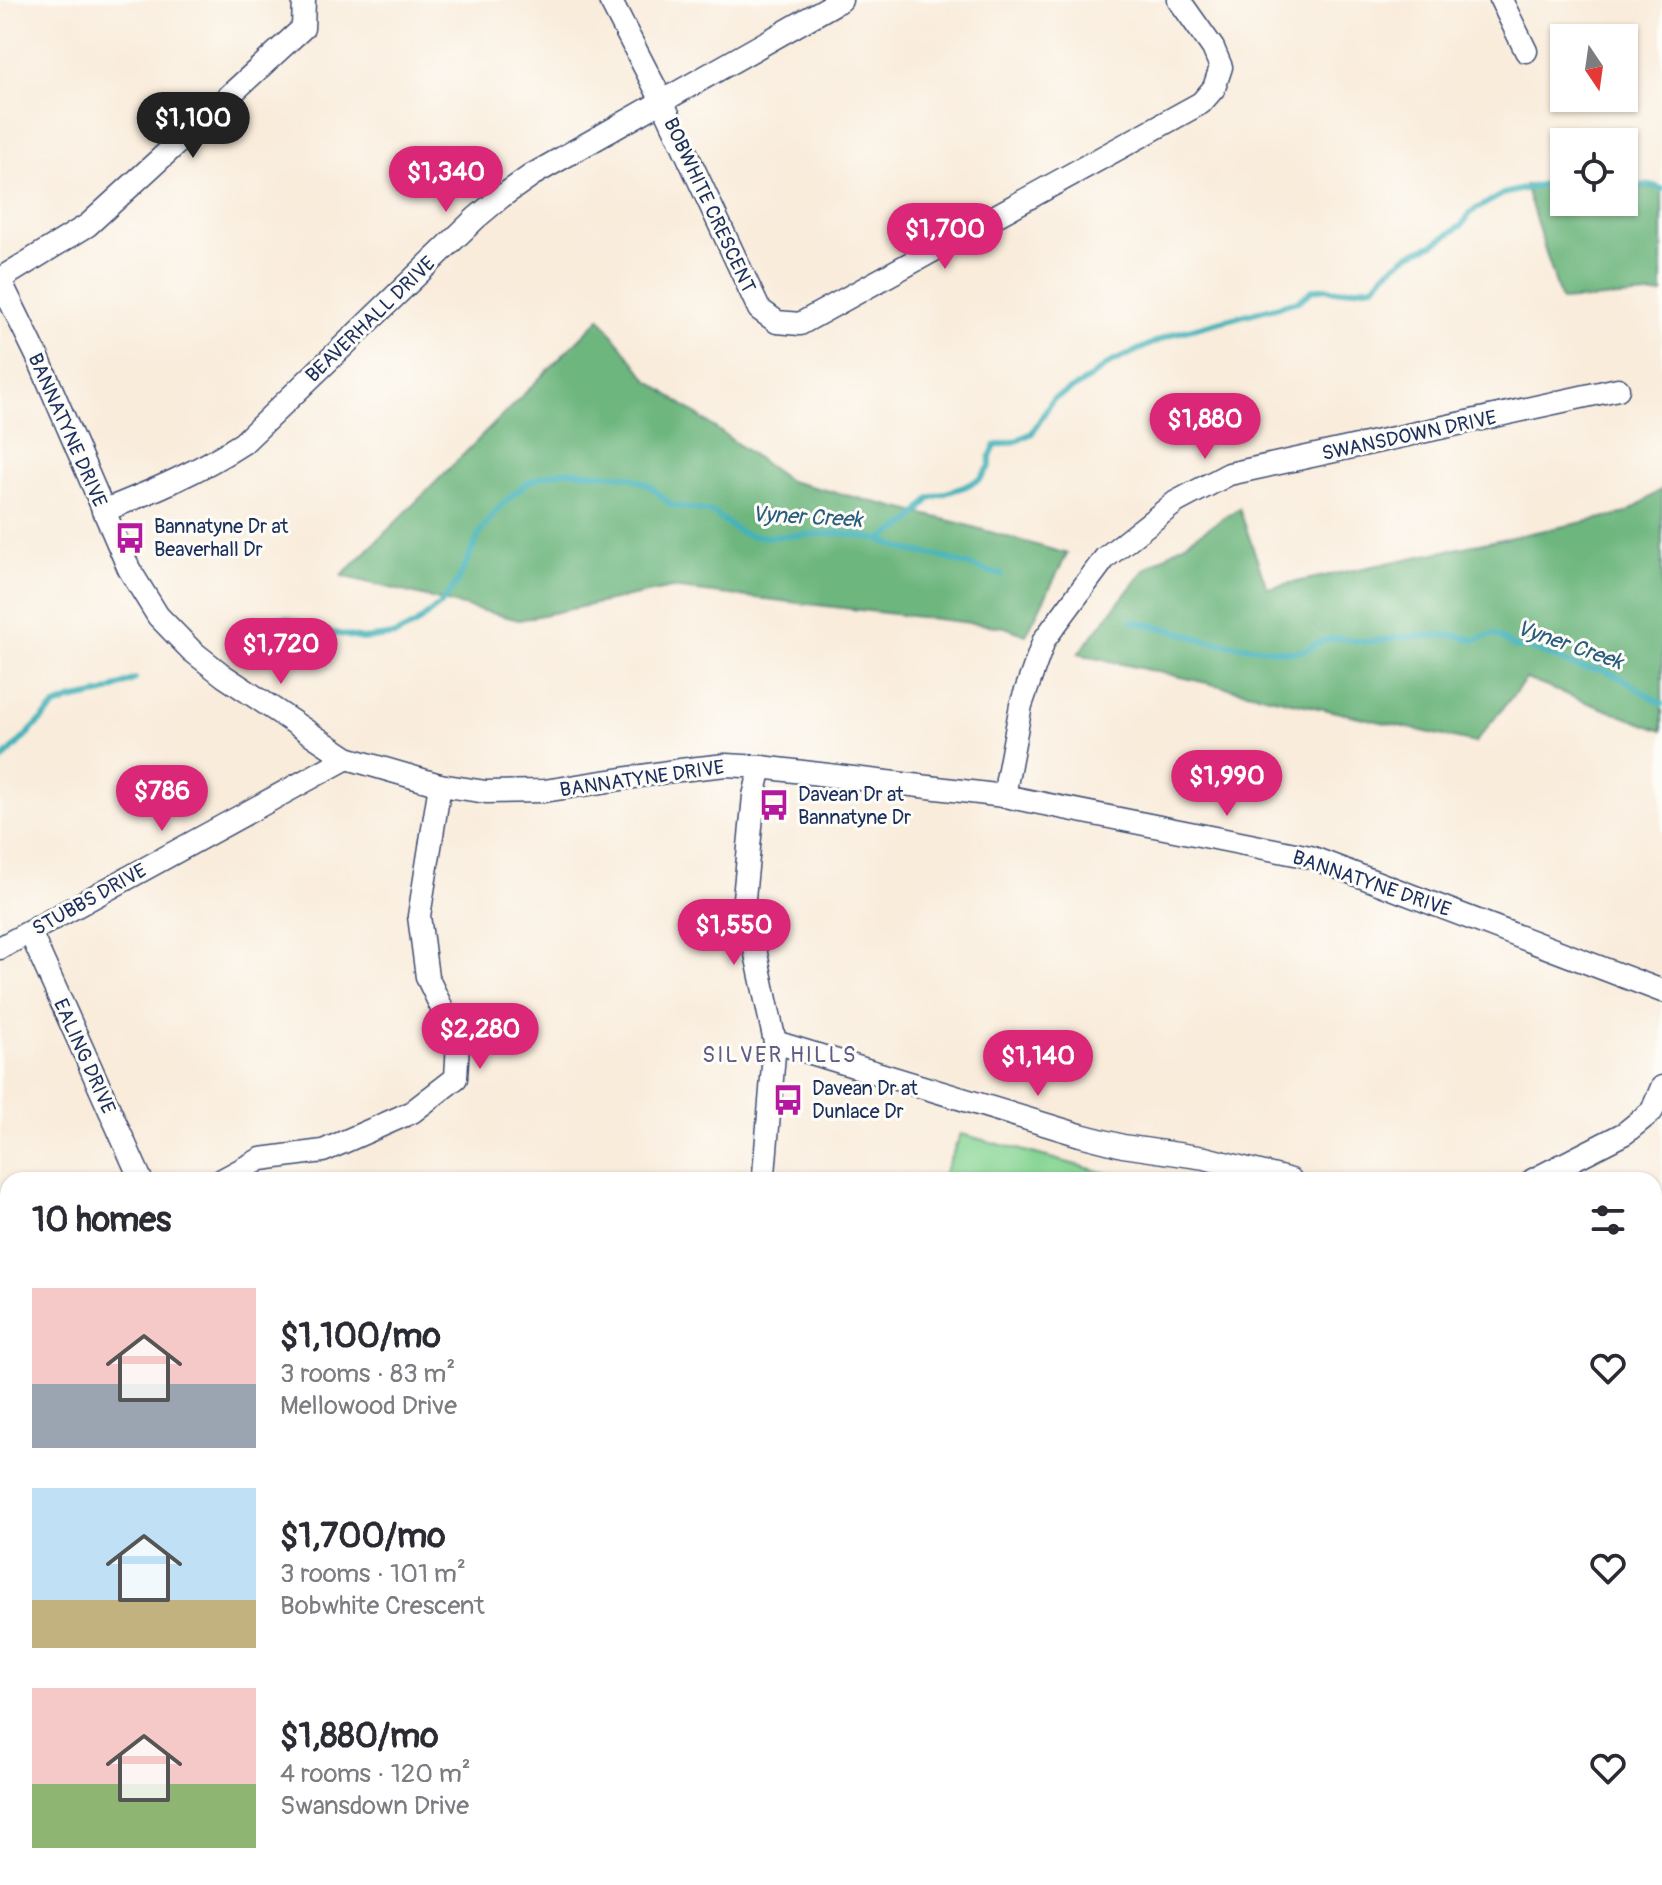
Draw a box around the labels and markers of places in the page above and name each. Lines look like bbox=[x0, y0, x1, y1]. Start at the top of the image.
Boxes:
pin: $1,100 bbox=[128, 92, 258, 160]
pin: $1,340 bbox=[381, 146, 511, 214]
pin: $1,700 bbox=[880, 203, 1010, 271]
pin: $1,880 bbox=[1140, 393, 1270, 461]
place label: Bannatyne Dr at Beaverhall Dr bbox=[154, 514, 289, 562]
bus stop icon: Bannatyne Dr at Beaverhall Dr bbox=[113, 521, 147, 555]
pin: $1,720 bbox=[216, 618, 346, 686]
pin: $1,990 bbox=[1162, 750, 1292, 818]
pin: $786 bbox=[115, 765, 209, 833]
place label: Davean Dr at Bannatyne Dr bbox=[798, 782, 911, 830]
bus stop icon: Davean Dr at Bannatyne Dr bbox=[757, 788, 791, 822]
pin: $1,550 bbox=[669, 899, 799, 967]
pin: $2,280 bbox=[415, 1003, 545, 1071]
pin: $1,140 bbox=[973, 1030, 1103, 1098]
place label: Davean Dr at Dunlace Dr bbox=[812, 1076, 919, 1124]
bus stop icon: Davean Dr at Dunlace Dr bbox=[771, 1083, 805, 1117]

